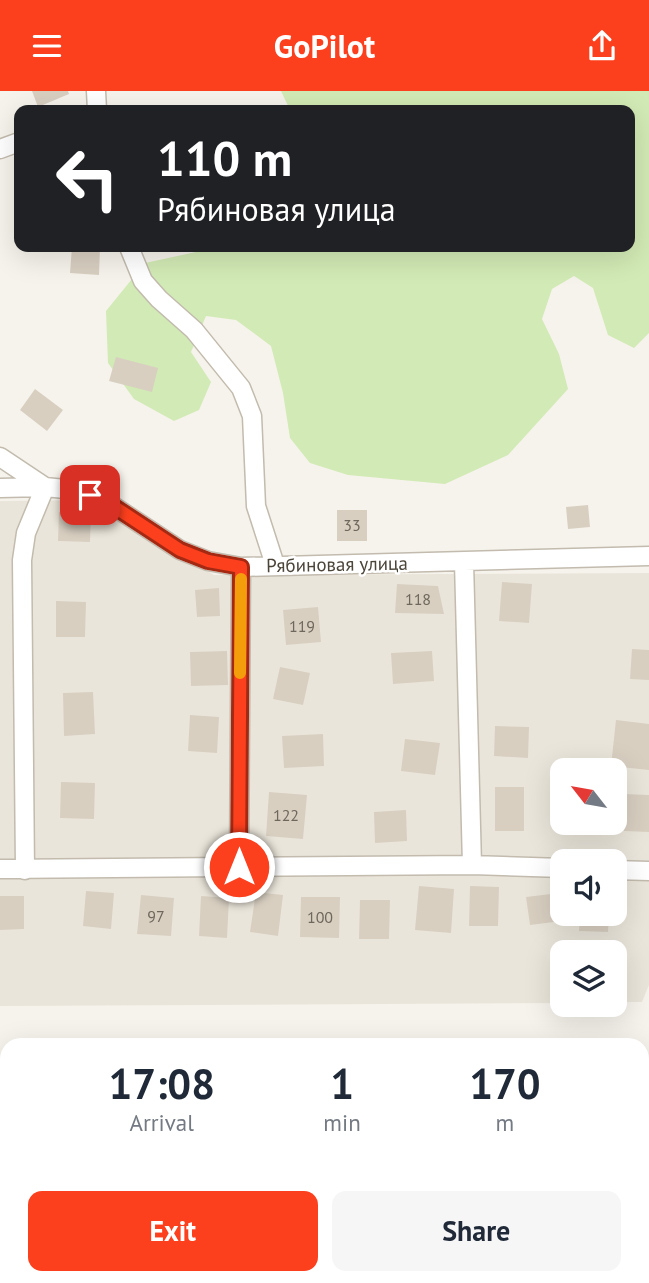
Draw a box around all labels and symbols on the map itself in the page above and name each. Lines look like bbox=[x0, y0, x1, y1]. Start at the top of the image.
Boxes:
pin bbox=[60, 465, 120, 525]
house number: 33 bbox=[343, 515, 361, 535]
street label: Рябиновая улица bbox=[266, 551, 408, 577]
house number: 118 bbox=[405, 589, 431, 609]
house number: 119 bbox=[289, 616, 315, 636]
north arrow bbox=[550, 758, 626, 835]
house number: 122 bbox=[273, 805, 299, 825]
position arrow bbox=[202, 830, 276, 904]
house number: 97 bbox=[147, 906, 165, 926]
house number: 100 bbox=[307, 907, 333, 927]

